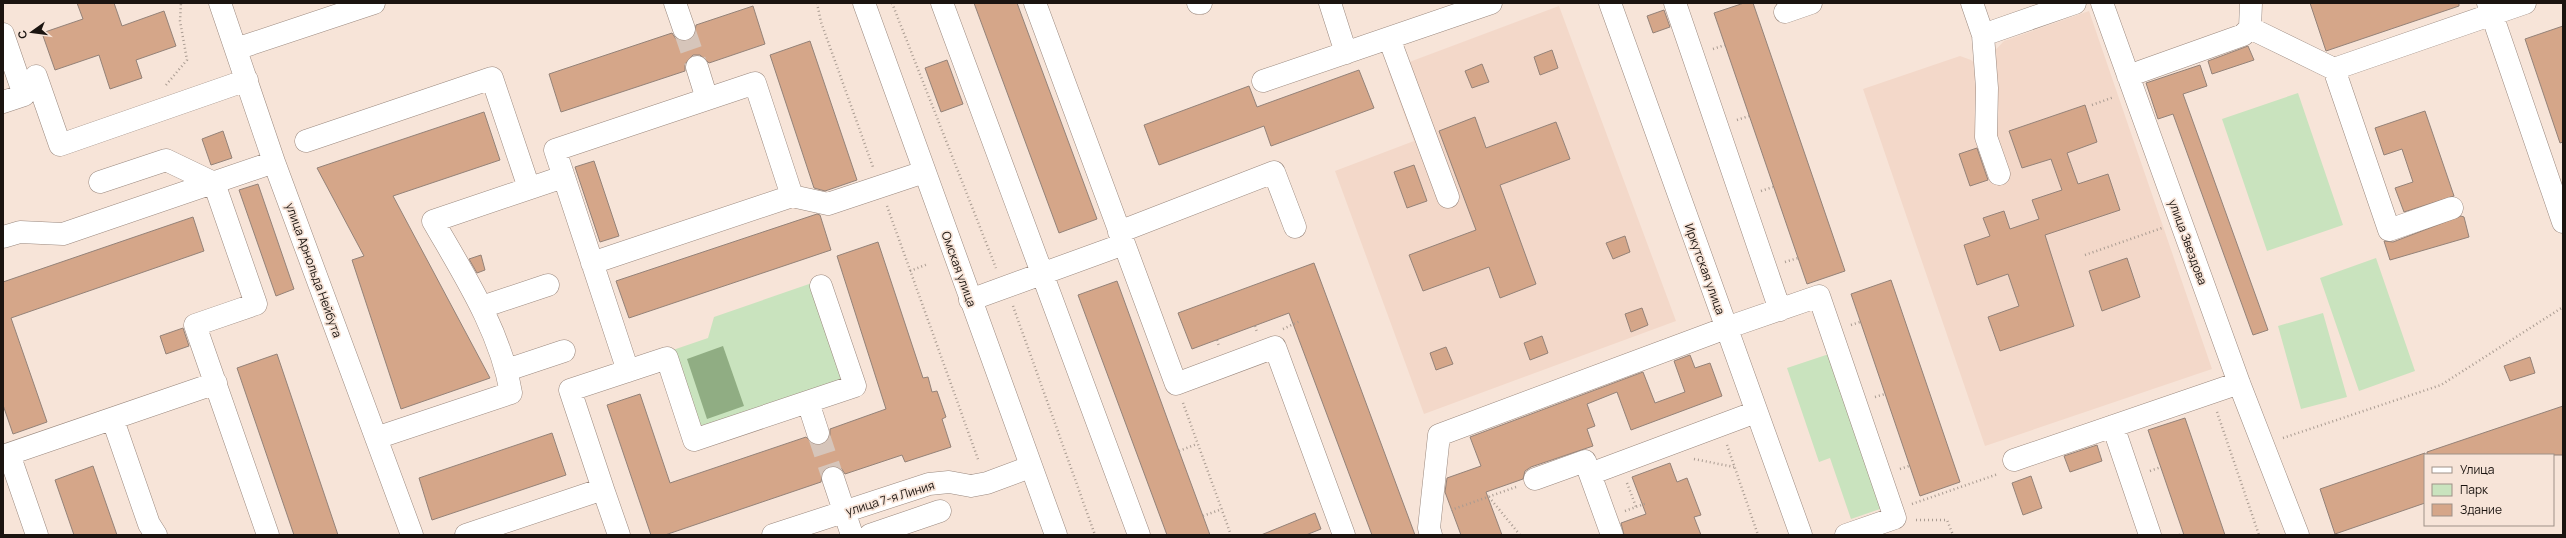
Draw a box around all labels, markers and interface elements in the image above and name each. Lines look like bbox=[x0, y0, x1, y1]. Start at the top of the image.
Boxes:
north arrow bbox=[12, 12, 52, 52]
text: С bbox=[14, 29, 30, 40]
street label: улица Звездова bbox=[2165, 197, 2211, 287]
street label: улица Арнольда Нейбута bbox=[282, 200, 346, 340]
street label: Иркутская улица bbox=[1681, 221, 1729, 317]
street label: Омская улица bbox=[937, 229, 981, 309]
legend bbox=[2424, 454, 2554, 526]
text: Улица bbox=[2460, 461, 2494, 478]
street label: улица 7-я Линия bbox=[844, 476, 936, 520]
text: Парк bbox=[2460, 481, 2489, 498]
text: Здание bbox=[2460, 501, 2502, 518]

